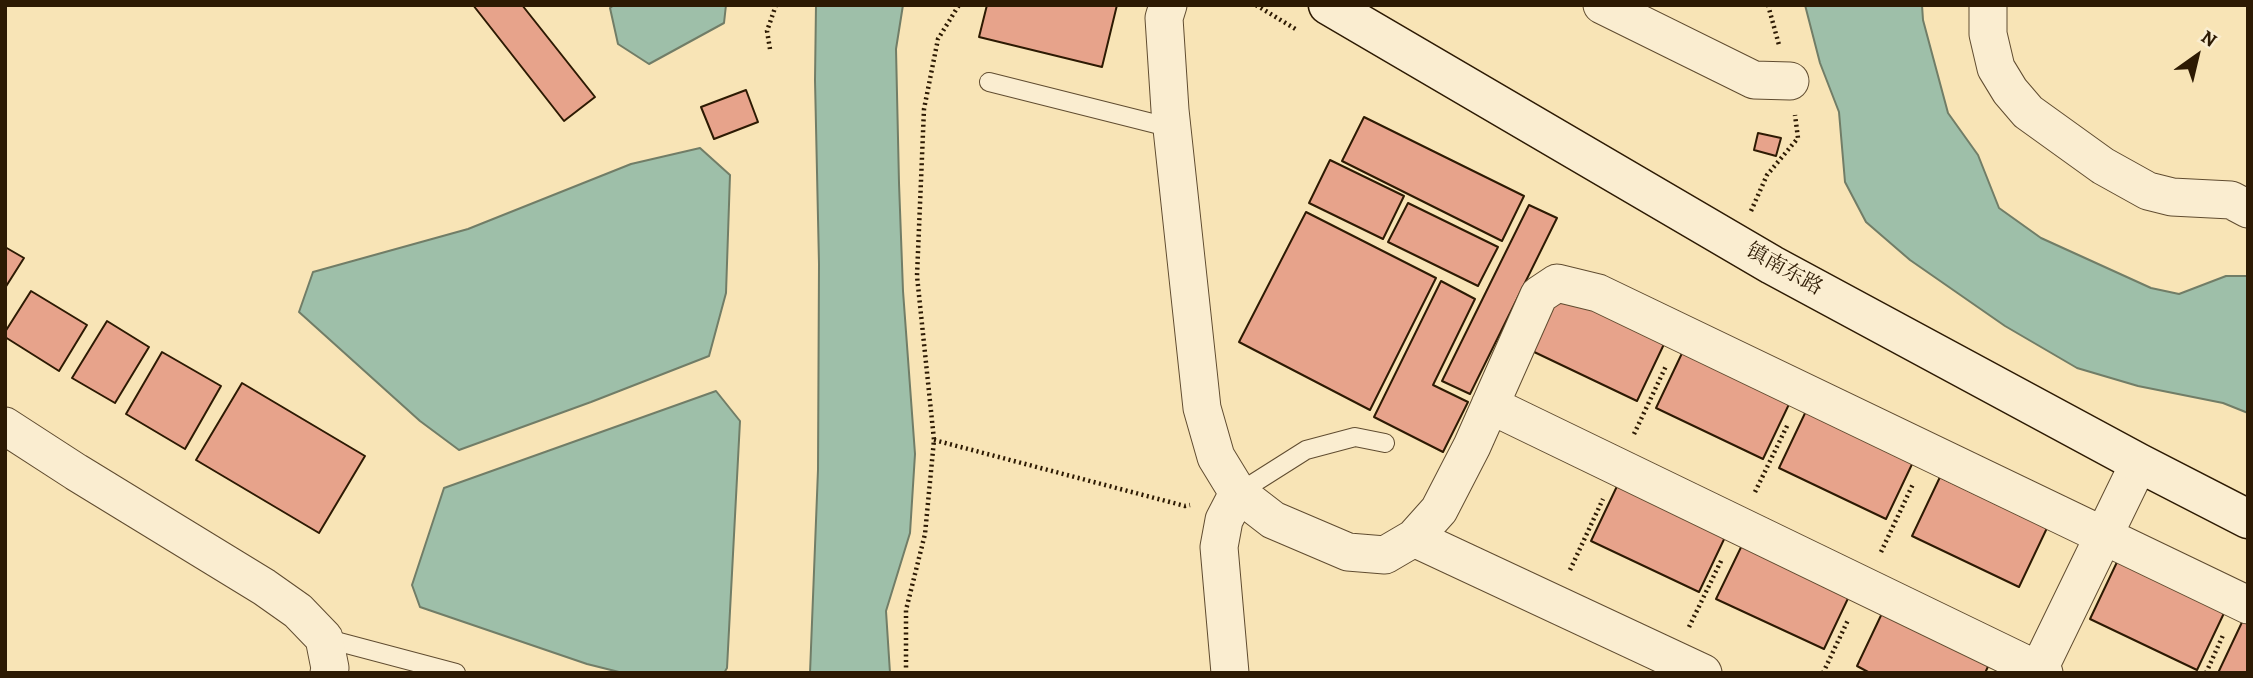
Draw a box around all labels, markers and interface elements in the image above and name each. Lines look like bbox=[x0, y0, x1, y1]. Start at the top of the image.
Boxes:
north arrow bbox=[2162, 21, 2232, 91]
text: N bbox=[2196, 24, 2222, 53]
street label: 镇南东路 bbox=[1741, 239, 1827, 301]

